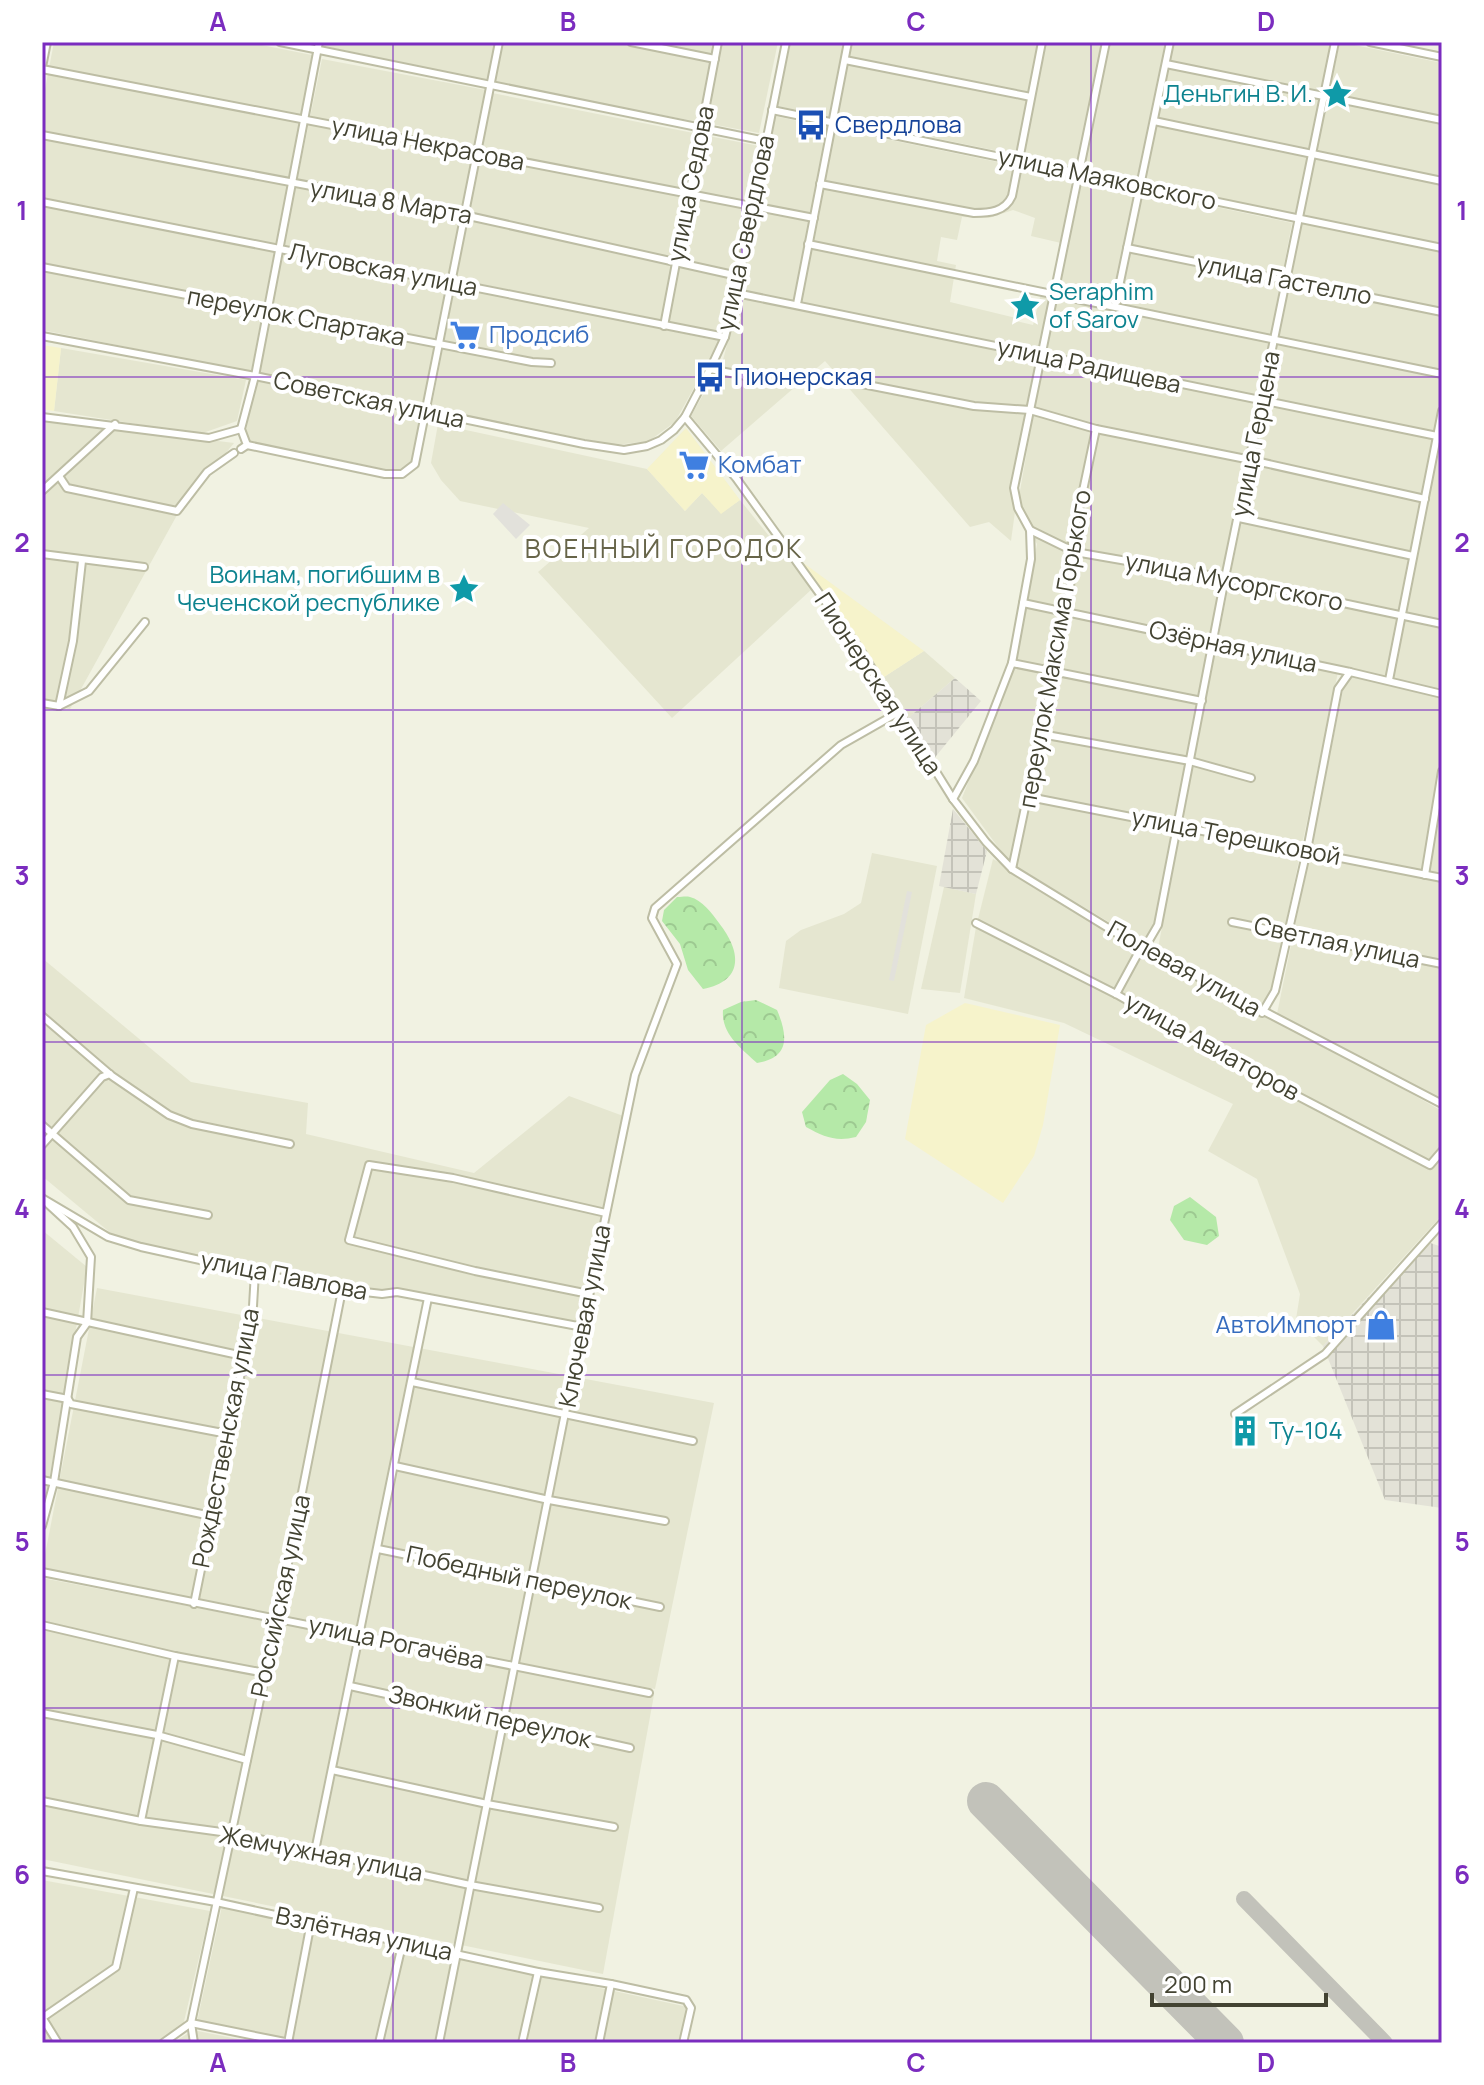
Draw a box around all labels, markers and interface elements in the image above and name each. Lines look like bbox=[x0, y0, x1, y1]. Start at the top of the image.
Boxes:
text: A bbox=[209, 3, 227, 39]
text: B bbox=[560, 3, 576, 39]
text: C bbox=[906, 3, 926, 39]
text: D bbox=[1257, 3, 1275, 39]
place label: Деньгин В. И. bbox=[1163, 76, 1313, 109]
place icon: Деньгин В. И. bbox=[1320, 77, 1354, 111]
street label: улица Седова bbox=[658, 103, 721, 265]
place label: Свердлова bbox=[835, 107, 962, 140]
street label: улица Некрасова bbox=[329, 108, 528, 177]
bus stop icon: Свердлова bbox=[794, 108, 828, 142]
street label: улица Свердлова bbox=[708, 132, 781, 334]
street label: улица Маяковского bbox=[995, 138, 1219, 217]
street label: улица 8 Марта bbox=[308, 170, 475, 231]
text: 1 bbox=[16, 192, 28, 228]
text: 1 bbox=[1456, 192, 1468, 228]
street label: Луговская улица bbox=[286, 234, 481, 303]
street label: улица Гастелло bbox=[1194, 245, 1375, 312]
place label: Seraphim of Sarov bbox=[1049, 274, 1154, 335]
street label: переулок Спартака bbox=[185, 278, 408, 353]
place icon: Seraphim of Sarov bbox=[1008, 289, 1042, 323]
place label: Продсиб bbox=[489, 317, 589, 350]
supermarket icon: Продсиб bbox=[448, 318, 482, 352]
street label: улица Радищева bbox=[994, 329, 1184, 400]
street label: улица Герцена bbox=[1222, 348, 1287, 519]
place label: Пионерская bbox=[734, 359, 873, 392]
bus stop icon: Пионерская bbox=[693, 360, 727, 394]
street label: Советская улица bbox=[271, 362, 468, 435]
place label: Комбат bbox=[718, 447, 802, 480]
supermarket icon: Комбат bbox=[677, 448, 711, 482]
street label: переулок Максима Горького bbox=[1009, 487, 1098, 810]
text: 2 bbox=[14, 524, 30, 560]
text: 2 bbox=[1454, 524, 1470, 560]
district label: ВОЕННЫЙ ГОРОДОК bbox=[525, 530, 803, 566]
street label: улица Мусоргского bbox=[1122, 543, 1346, 618]
place label: Воинам, погибшим в Чеченской республике bbox=[177, 557, 440, 618]
place icon: Воинам, погибшим в Чеченской республике bbox=[447, 572, 481, 606]
street label: Пионерская улица bbox=[808, 586, 951, 781]
street label: Озёрная улица bbox=[1146, 612, 1320, 679]
street label: улица Терешковой bbox=[1129, 799, 1344, 872]
text: 3 bbox=[14, 857, 30, 893]
text: 3 bbox=[1454, 857, 1470, 893]
street label: Светлая улица bbox=[1251, 908, 1423, 975]
street label: Полевая улица bbox=[1102, 912, 1267, 1023]
street label: улица Авиаторов bbox=[1119, 984, 1306, 1107]
text: 4 bbox=[14, 1190, 30, 1226]
text: 4 bbox=[1454, 1190, 1470, 1226]
street label: Ключевая улица bbox=[550, 1222, 617, 1410]
street label: улица Павлова bbox=[198, 1242, 371, 1307]
street label: Рождественская улица bbox=[183, 1305, 266, 1570]
place label: АвтоИмпорт bbox=[1216, 1307, 1357, 1340]
shop icon: АвтоИмпорт bbox=[1364, 1308, 1398, 1342]
place label: Ту-104 bbox=[1269, 1413, 1343, 1446]
building icon: Ту-104 bbox=[1228, 1414, 1262, 1448]
street label: Российская улица bbox=[242, 1491, 317, 1700]
text: 5 bbox=[14, 1523, 30, 1559]
text: 5 bbox=[1454, 1523, 1470, 1559]
street label: Победный переулок bbox=[404, 1537, 636, 1617]
street label: улица Рогачёва bbox=[306, 1607, 487, 1676]
street label: Звонкий переулок bbox=[386, 1676, 596, 1755]
street label: Жемчужная улица bbox=[217, 1817, 426, 1888]
text: 6 bbox=[14, 1856, 30, 1892]
text: 6 bbox=[1454, 1856, 1470, 1892]
street label: Взлётная улица bbox=[273, 1898, 456, 1967]
scale bar bbox=[1152, 1957, 1326, 2007]
text: 200 m bbox=[1164, 1967, 1232, 2000]
text: A bbox=[209, 2044, 227, 2080]
text: B bbox=[560, 2044, 576, 2080]
text: C bbox=[906, 2044, 926, 2080]
text: D bbox=[1257, 2044, 1275, 2080]

